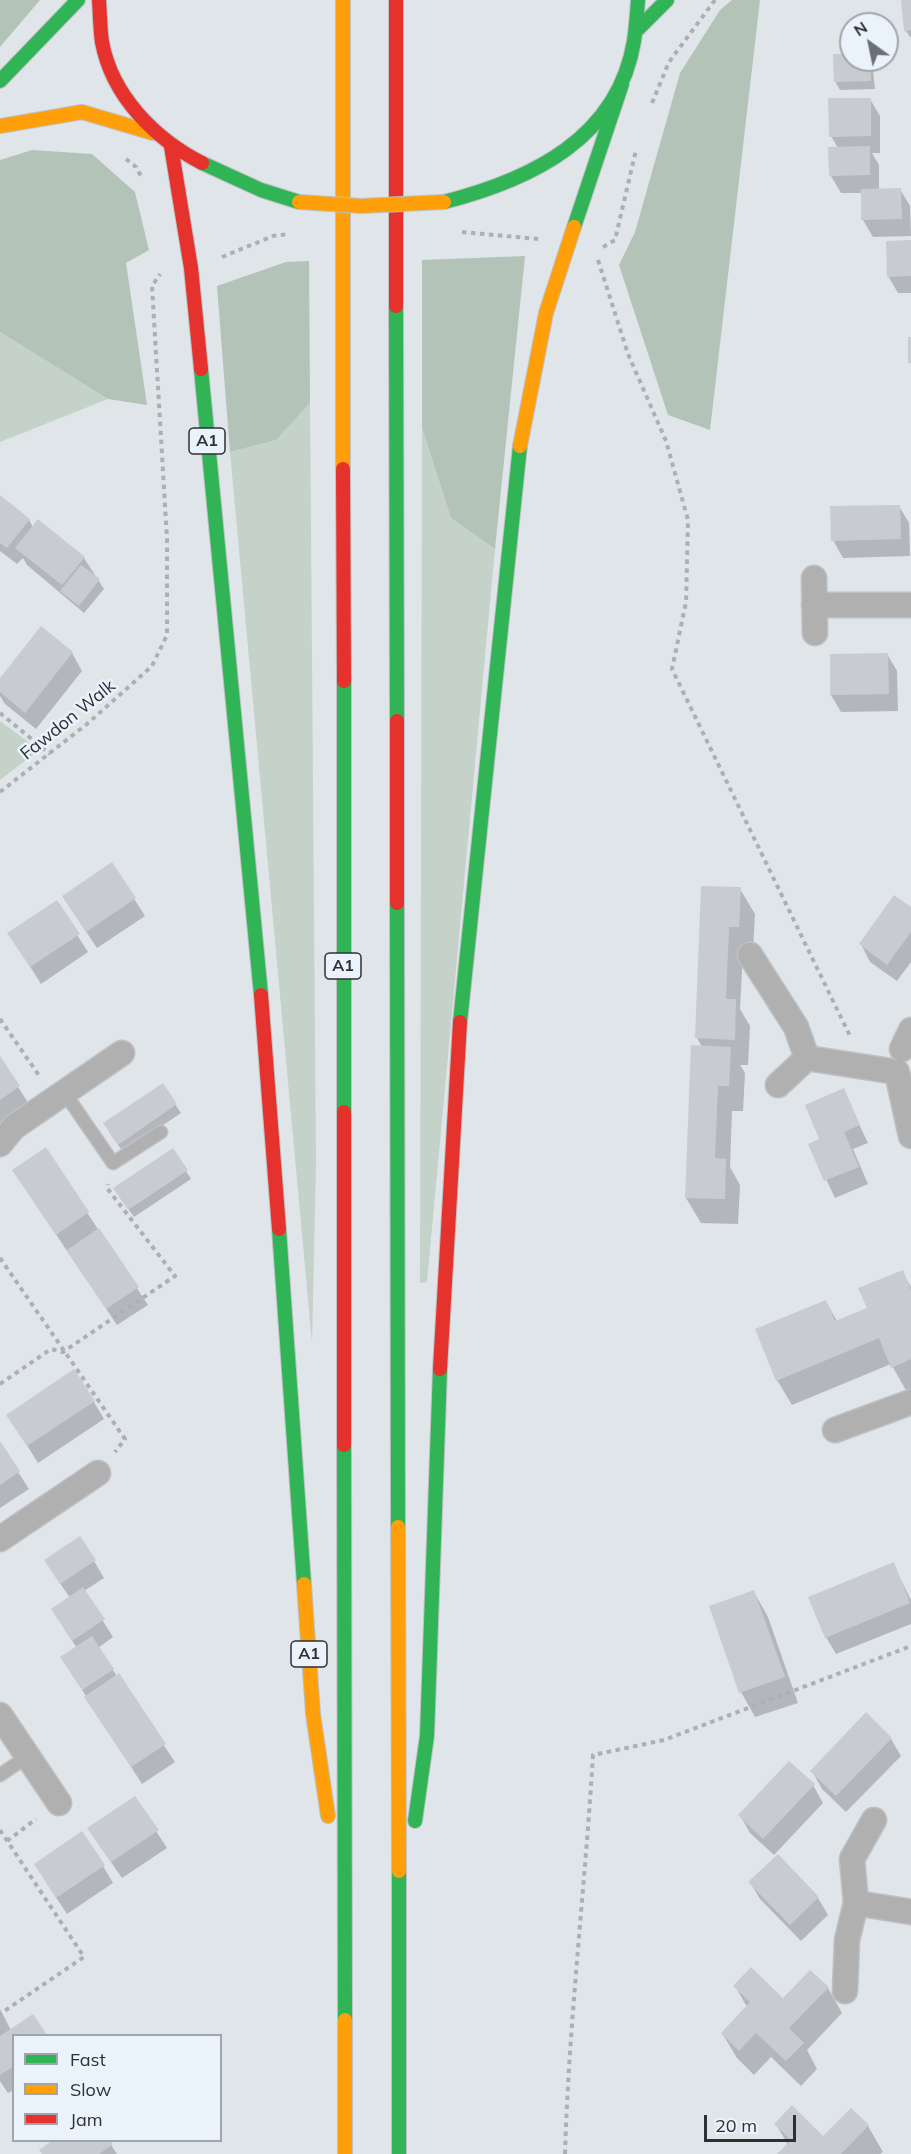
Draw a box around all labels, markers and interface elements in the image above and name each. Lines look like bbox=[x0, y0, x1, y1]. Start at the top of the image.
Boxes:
north arrow bbox=[839, 12, 899, 72]
text: N bbox=[850, 17, 871, 40]
road number: A1 bbox=[189, 428, 225, 454]
street label: Fawdon Walk bbox=[16, 675, 120, 765]
road number: A1 bbox=[325, 953, 361, 979]
road number: A1 bbox=[291, 1641, 327, 1667]
legend bbox=[12, 2034, 222, 2142]
text: Fast bbox=[70, 2048, 106, 2071]
text: Slow bbox=[70, 2078, 111, 2101]
scale bar bbox=[707, 2103, 798, 2141]
text: Jam bbox=[70, 2108, 103, 2131]
text: 20 m bbox=[715, 2114, 757, 2137]

